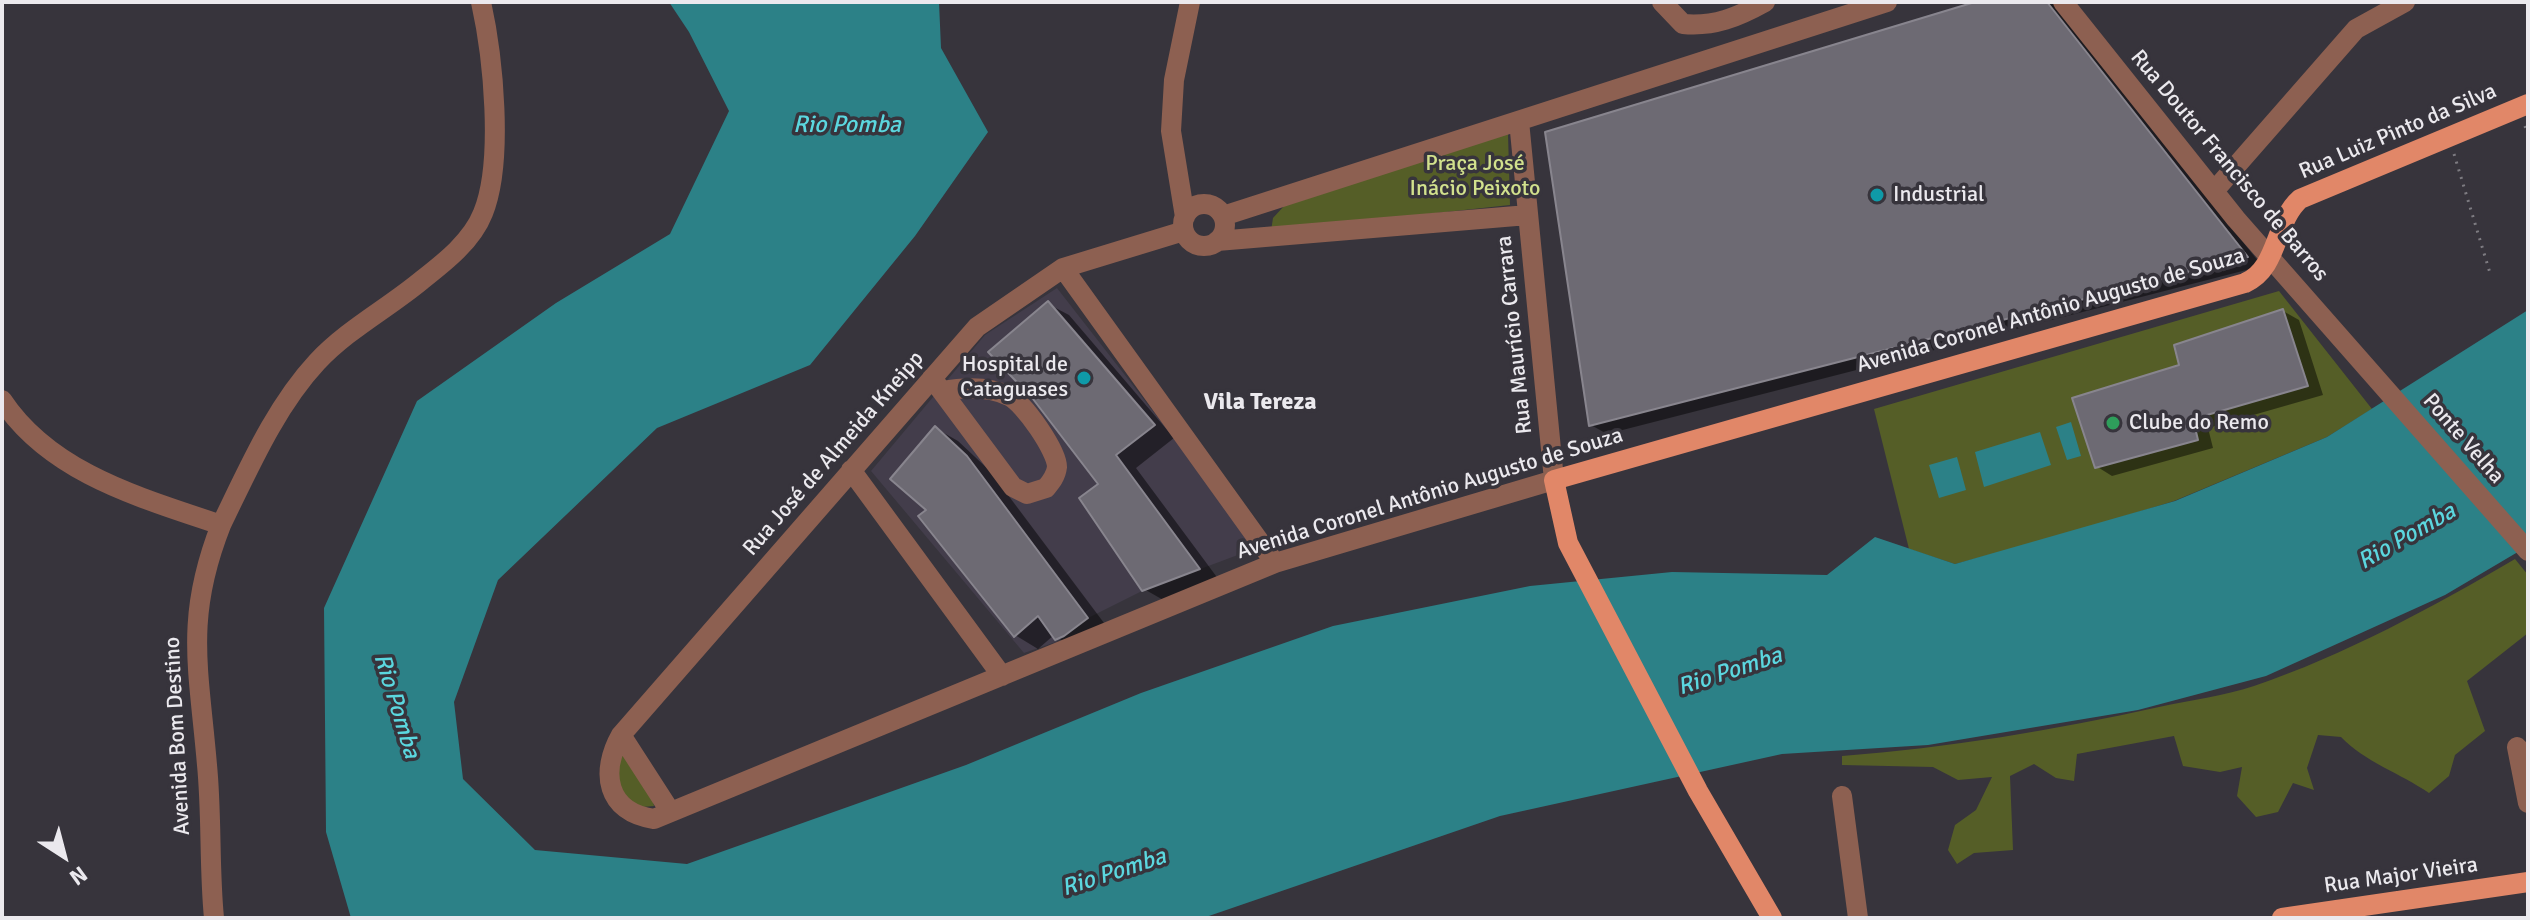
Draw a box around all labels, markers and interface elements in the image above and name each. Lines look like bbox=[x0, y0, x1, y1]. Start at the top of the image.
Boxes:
street label: Rua Doutor Francisco de Barros bbox=[2124, 45, 2334, 287]
street label: Rua Luiz Pinto da Silva bbox=[2295, 78, 2501, 186]
water label: Rio Pomba bbox=[793, 112, 901, 140]
park label: Praça José Inácio Peixoto bbox=[1410, 151, 1540, 202]
place label: Industrial bbox=[1893, 182, 1985, 208]
marker: Industrial bbox=[1868, 186, 1886, 204]
street label: Rua Maurício Carrara bbox=[1491, 234, 1539, 436]
street label: Avenida Coronel Antônio Augusto de Souza bbox=[1854, 243, 2248, 379]
street label: Rua José de Almeida Kneipp bbox=[738, 346, 930, 562]
place label: Hospital de Cataguases bbox=[960, 352, 1068, 404]
marker: Hospital de Cataguases bbox=[1075, 369, 1093, 387]
district label: Vila Tereza bbox=[1203, 389, 1317, 417]
street label: Ponte Velha bbox=[2417, 389, 2509, 489]
place label: Clube do Remo bbox=[2129, 410, 2269, 436]
marker: Clube do Remo bbox=[2104, 414, 2122, 432]
street label: Avenida Coronel Antônio Augusto de Souza bbox=[1234, 423, 1626, 565]
water label: Rio Pomba bbox=[2353, 498, 2461, 576]
street label: Avenida Bom Destino bbox=[160, 636, 196, 836]
water label: Rio Pomba bbox=[1674, 642, 1786, 702]
water label: Rio Pomba bbox=[366, 650, 426, 762]
north arrow bbox=[24, 816, 104, 896]
water label: Rio Pomba bbox=[1058, 843, 1170, 903]
street label: Rua Major Vieira bbox=[2322, 852, 2480, 900]
text: N bbox=[64, 860, 93, 891]

